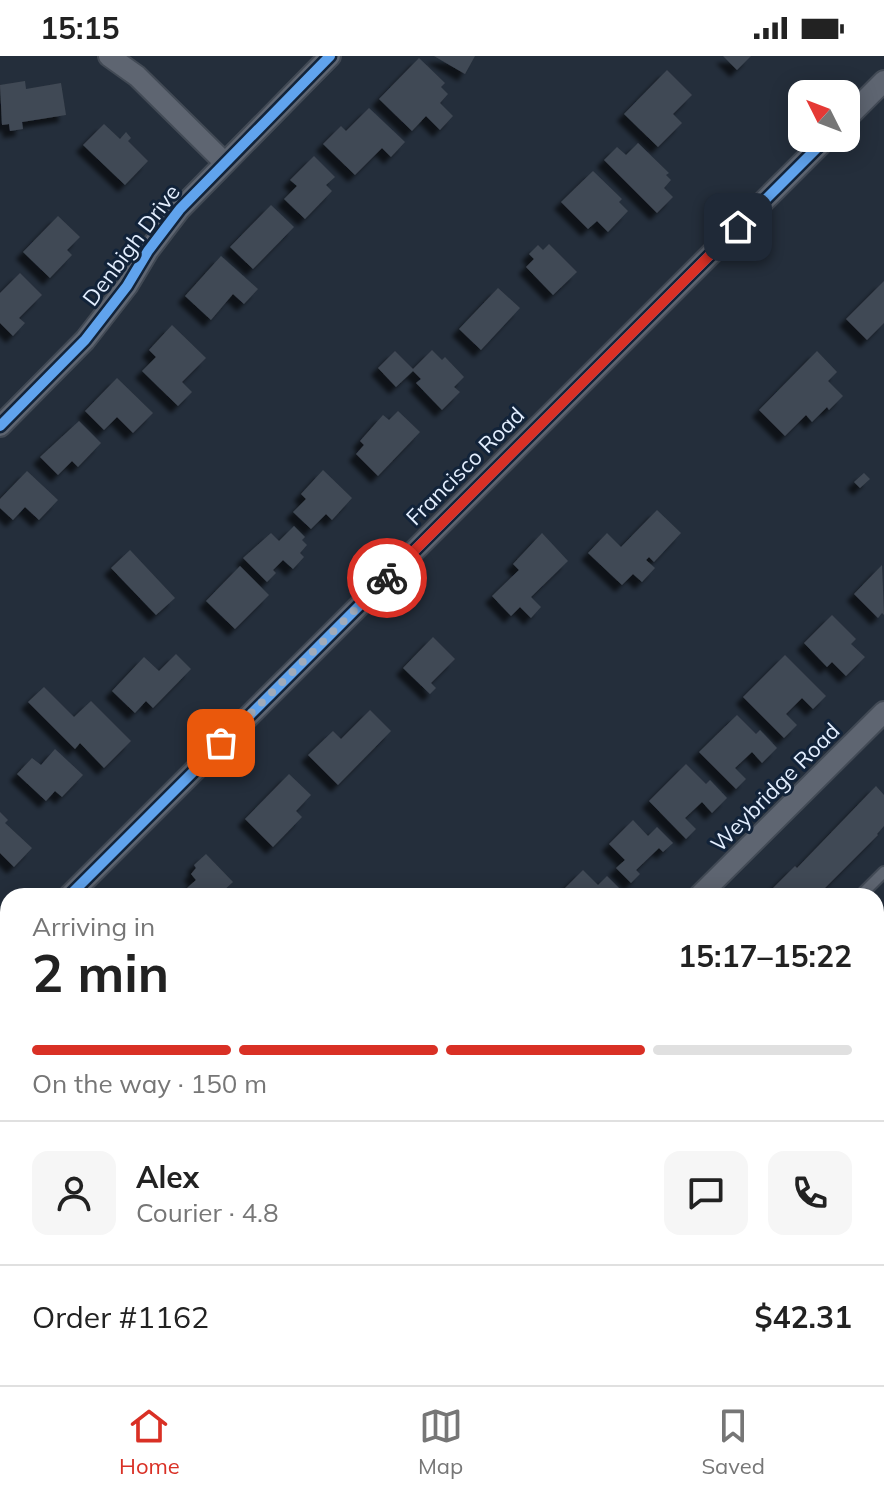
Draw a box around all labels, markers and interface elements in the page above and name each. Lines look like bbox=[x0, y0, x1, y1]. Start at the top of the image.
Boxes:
text: 15:15 bbox=[40, 9, 119, 47]
north arrow bbox=[788, 80, 860, 152]
map controls bbox=[788, 80, 860, 152]
street label: Denbigh Drive bbox=[76, 179, 186, 311]
pin bbox=[704, 193, 772, 261]
icon: home bbox=[716, 205, 760, 249]
street label: Francisco Road bbox=[400, 401, 530, 531]
courier bbox=[347, 538, 427, 618]
icon: bike bbox=[365, 556, 409, 600]
pin bbox=[187, 709, 255, 777]
street label: Weybridge Road bbox=[705, 717, 845, 857]
icon: bag bbox=[199, 721, 243, 765]
text: Arriving in bbox=[32, 910, 155, 943]
text: 15:17–15:22 bbox=[678, 937, 852, 975]
text: 2 min bbox=[32, 940, 169, 1005]
text: On the way · 150 m bbox=[32, 1067, 267, 1100]
button: person bbox=[32, 1151, 116, 1235]
button: chat bbox=[664, 1151, 748, 1235]
button: phone bbox=[768, 1151, 852, 1235]
text: Alex bbox=[136, 1158, 199, 1196]
text: Courier · 4.8 bbox=[136, 1196, 279, 1229]
text: Order #1162 bbox=[32, 1298, 209, 1336]
text: $42.31 bbox=[755, 1298, 852, 1336]
tab: Home bbox=[119, 1404, 180, 1480]
tab: Map bbox=[418, 1404, 463, 1480]
tab: Saved bbox=[701, 1404, 765, 1480]

